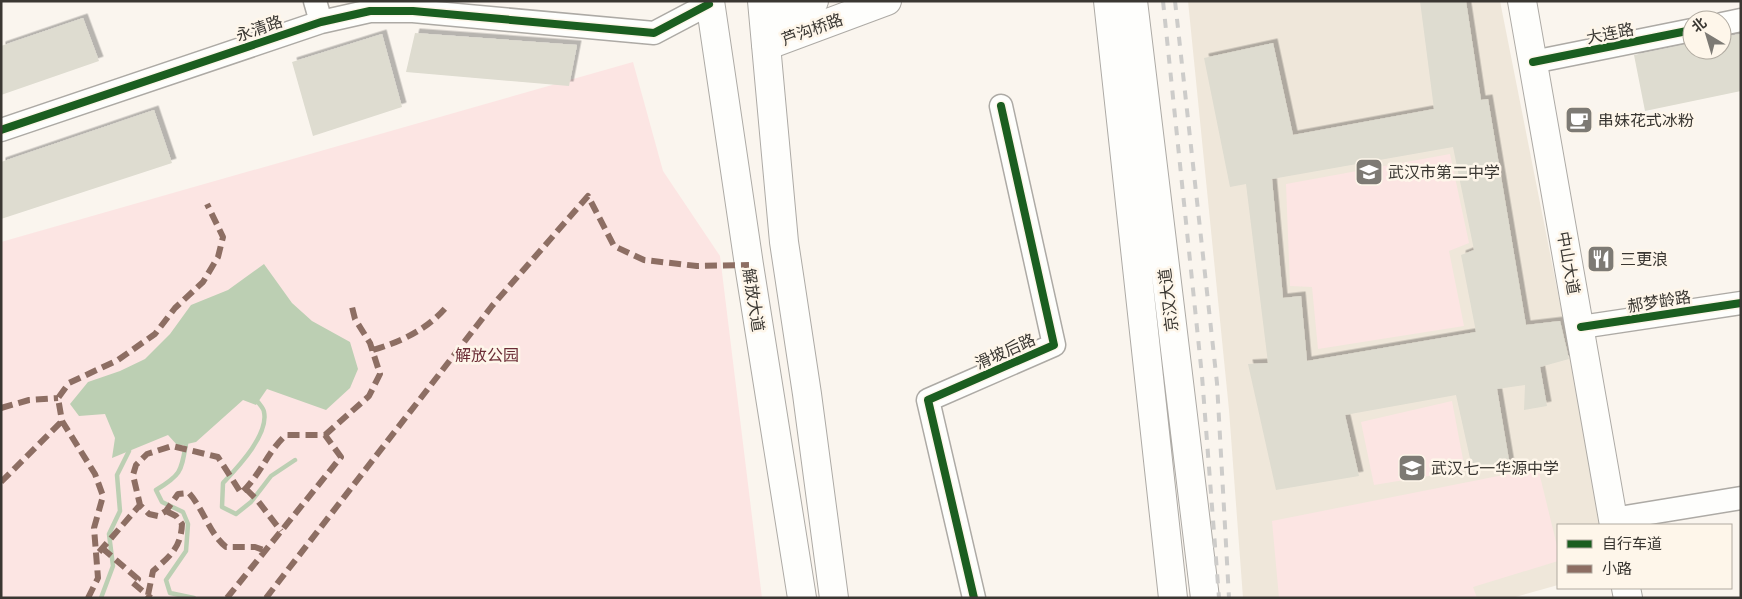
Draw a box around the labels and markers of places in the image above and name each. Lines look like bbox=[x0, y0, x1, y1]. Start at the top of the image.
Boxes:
cafe icon: 串妹花式冰粉 bbox=[1564, 105, 1594, 135]
place label: 串妹花式冰粉 bbox=[1598, 111, 1694, 130]
school or university icon: 武汉市第二中学 bbox=[1354, 157, 1384, 187]
place label: 武汉市第二中学 bbox=[1388, 163, 1500, 182]
restaurant icon: 三更浪 bbox=[1586, 244, 1616, 274]
place label: 三更浪 bbox=[1620, 250, 1668, 269]
school or university icon: 武汉七一华源中学 bbox=[1397, 453, 1427, 483]
place label: 武汉七一华源中学 bbox=[1431, 459, 1559, 478]

